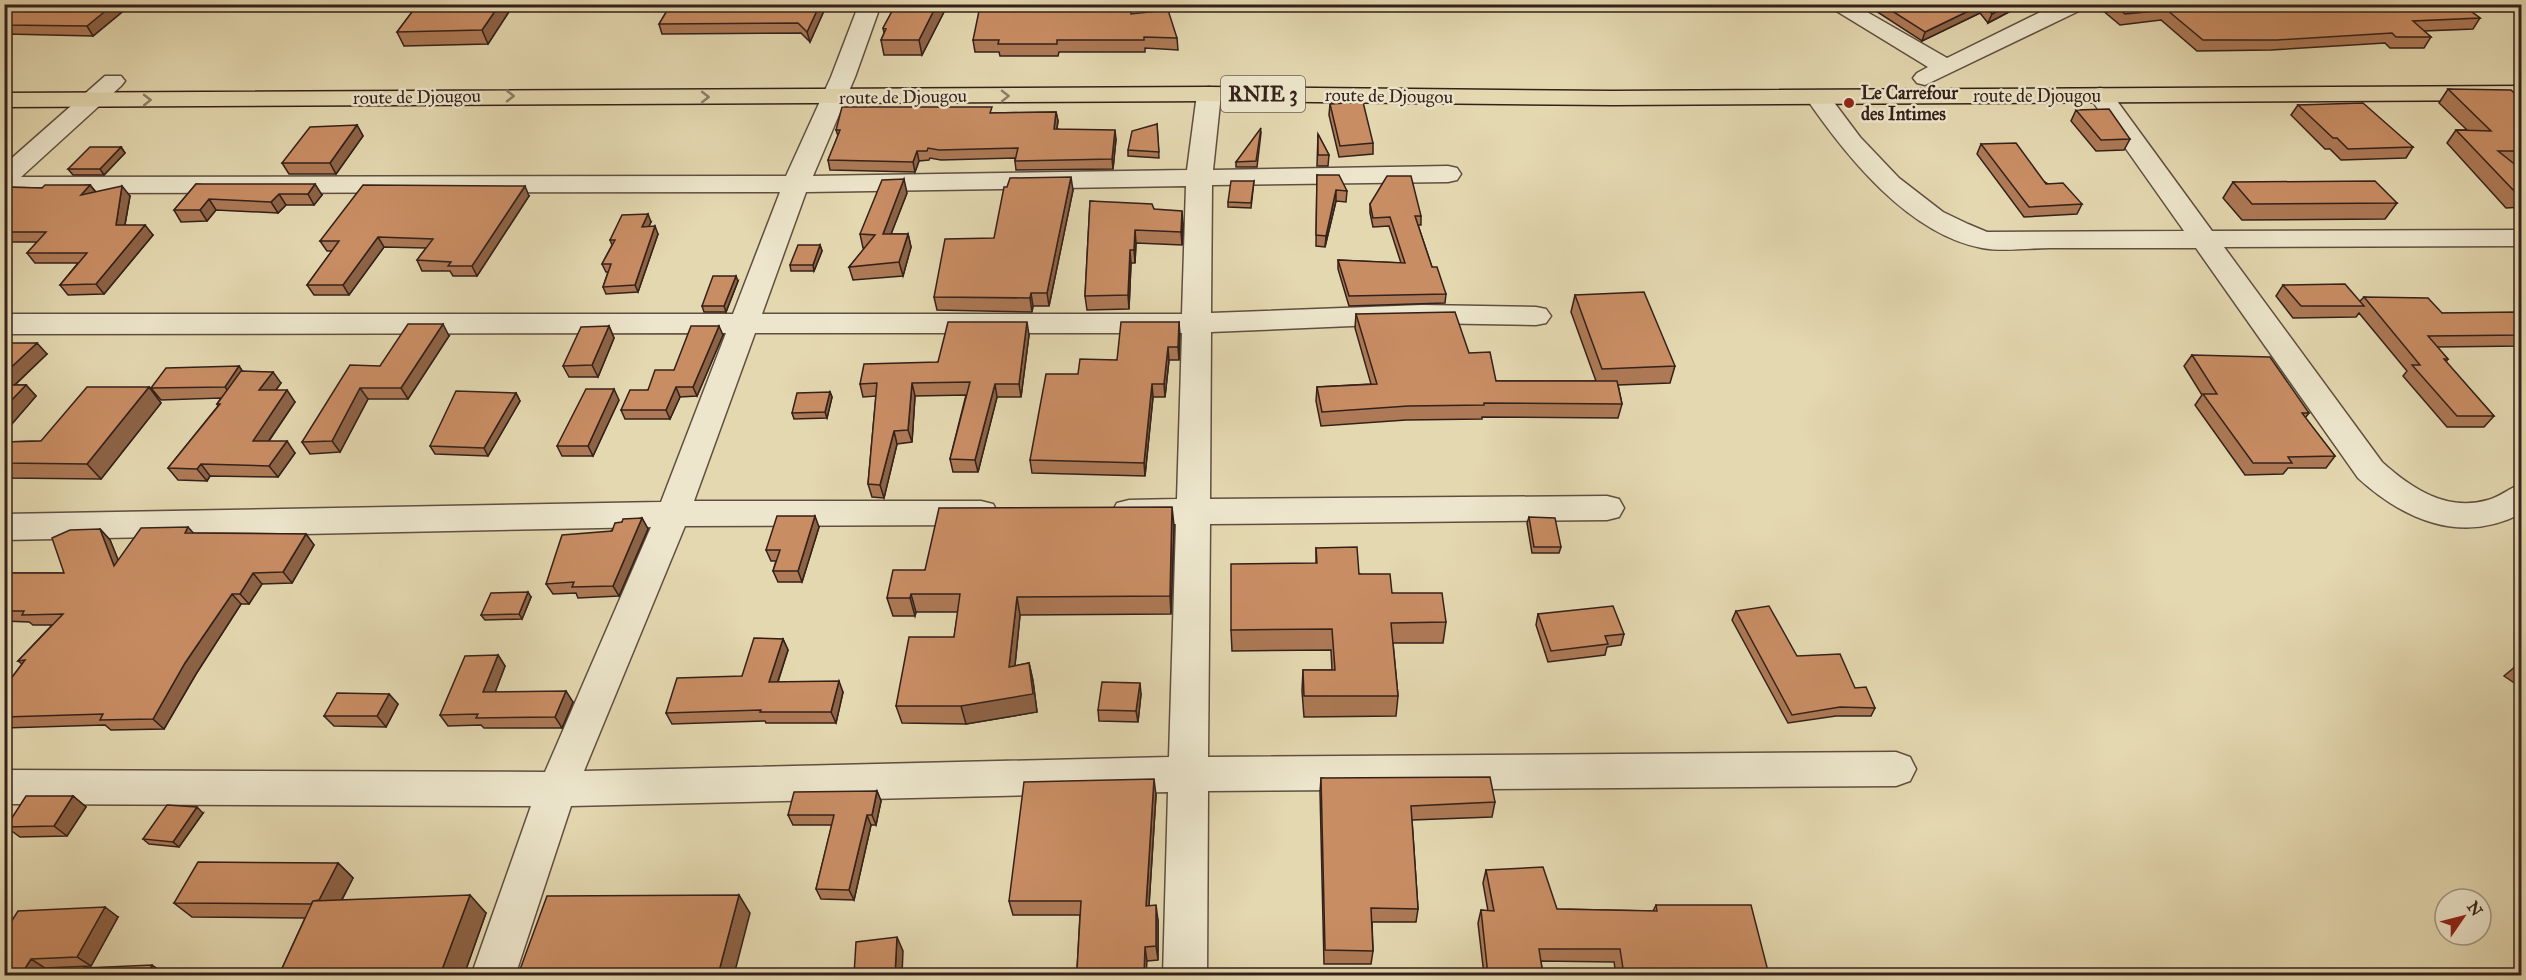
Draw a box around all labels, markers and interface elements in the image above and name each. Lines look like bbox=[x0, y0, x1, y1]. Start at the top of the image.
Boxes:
road number: RNIE 3 bbox=[1221, 76, 1305, 112]
place label: Le Carrefour des Intimes bbox=[1861, 82, 1959, 125]
street label: route de Djougou bbox=[1325, 84, 1454, 109]
street label: route de Djougou bbox=[353, 85, 482, 110]
street label: route de Djougou bbox=[839, 85, 968, 110]
street label: route de Djougou bbox=[1973, 85, 2101, 108]
one-way arrow bbox=[505, 90, 514, 102]
one-way arrow bbox=[1000, 90, 1009, 102]
one-way arrow bbox=[700, 91, 709, 103]
one-way arrow bbox=[142, 93, 151, 106]
marker: Le Carrefour des Intimes bbox=[1842, 96, 1856, 110]
north arrow bbox=[2433, 887, 2493, 947]
text: N bbox=[2463, 898, 2487, 920]

